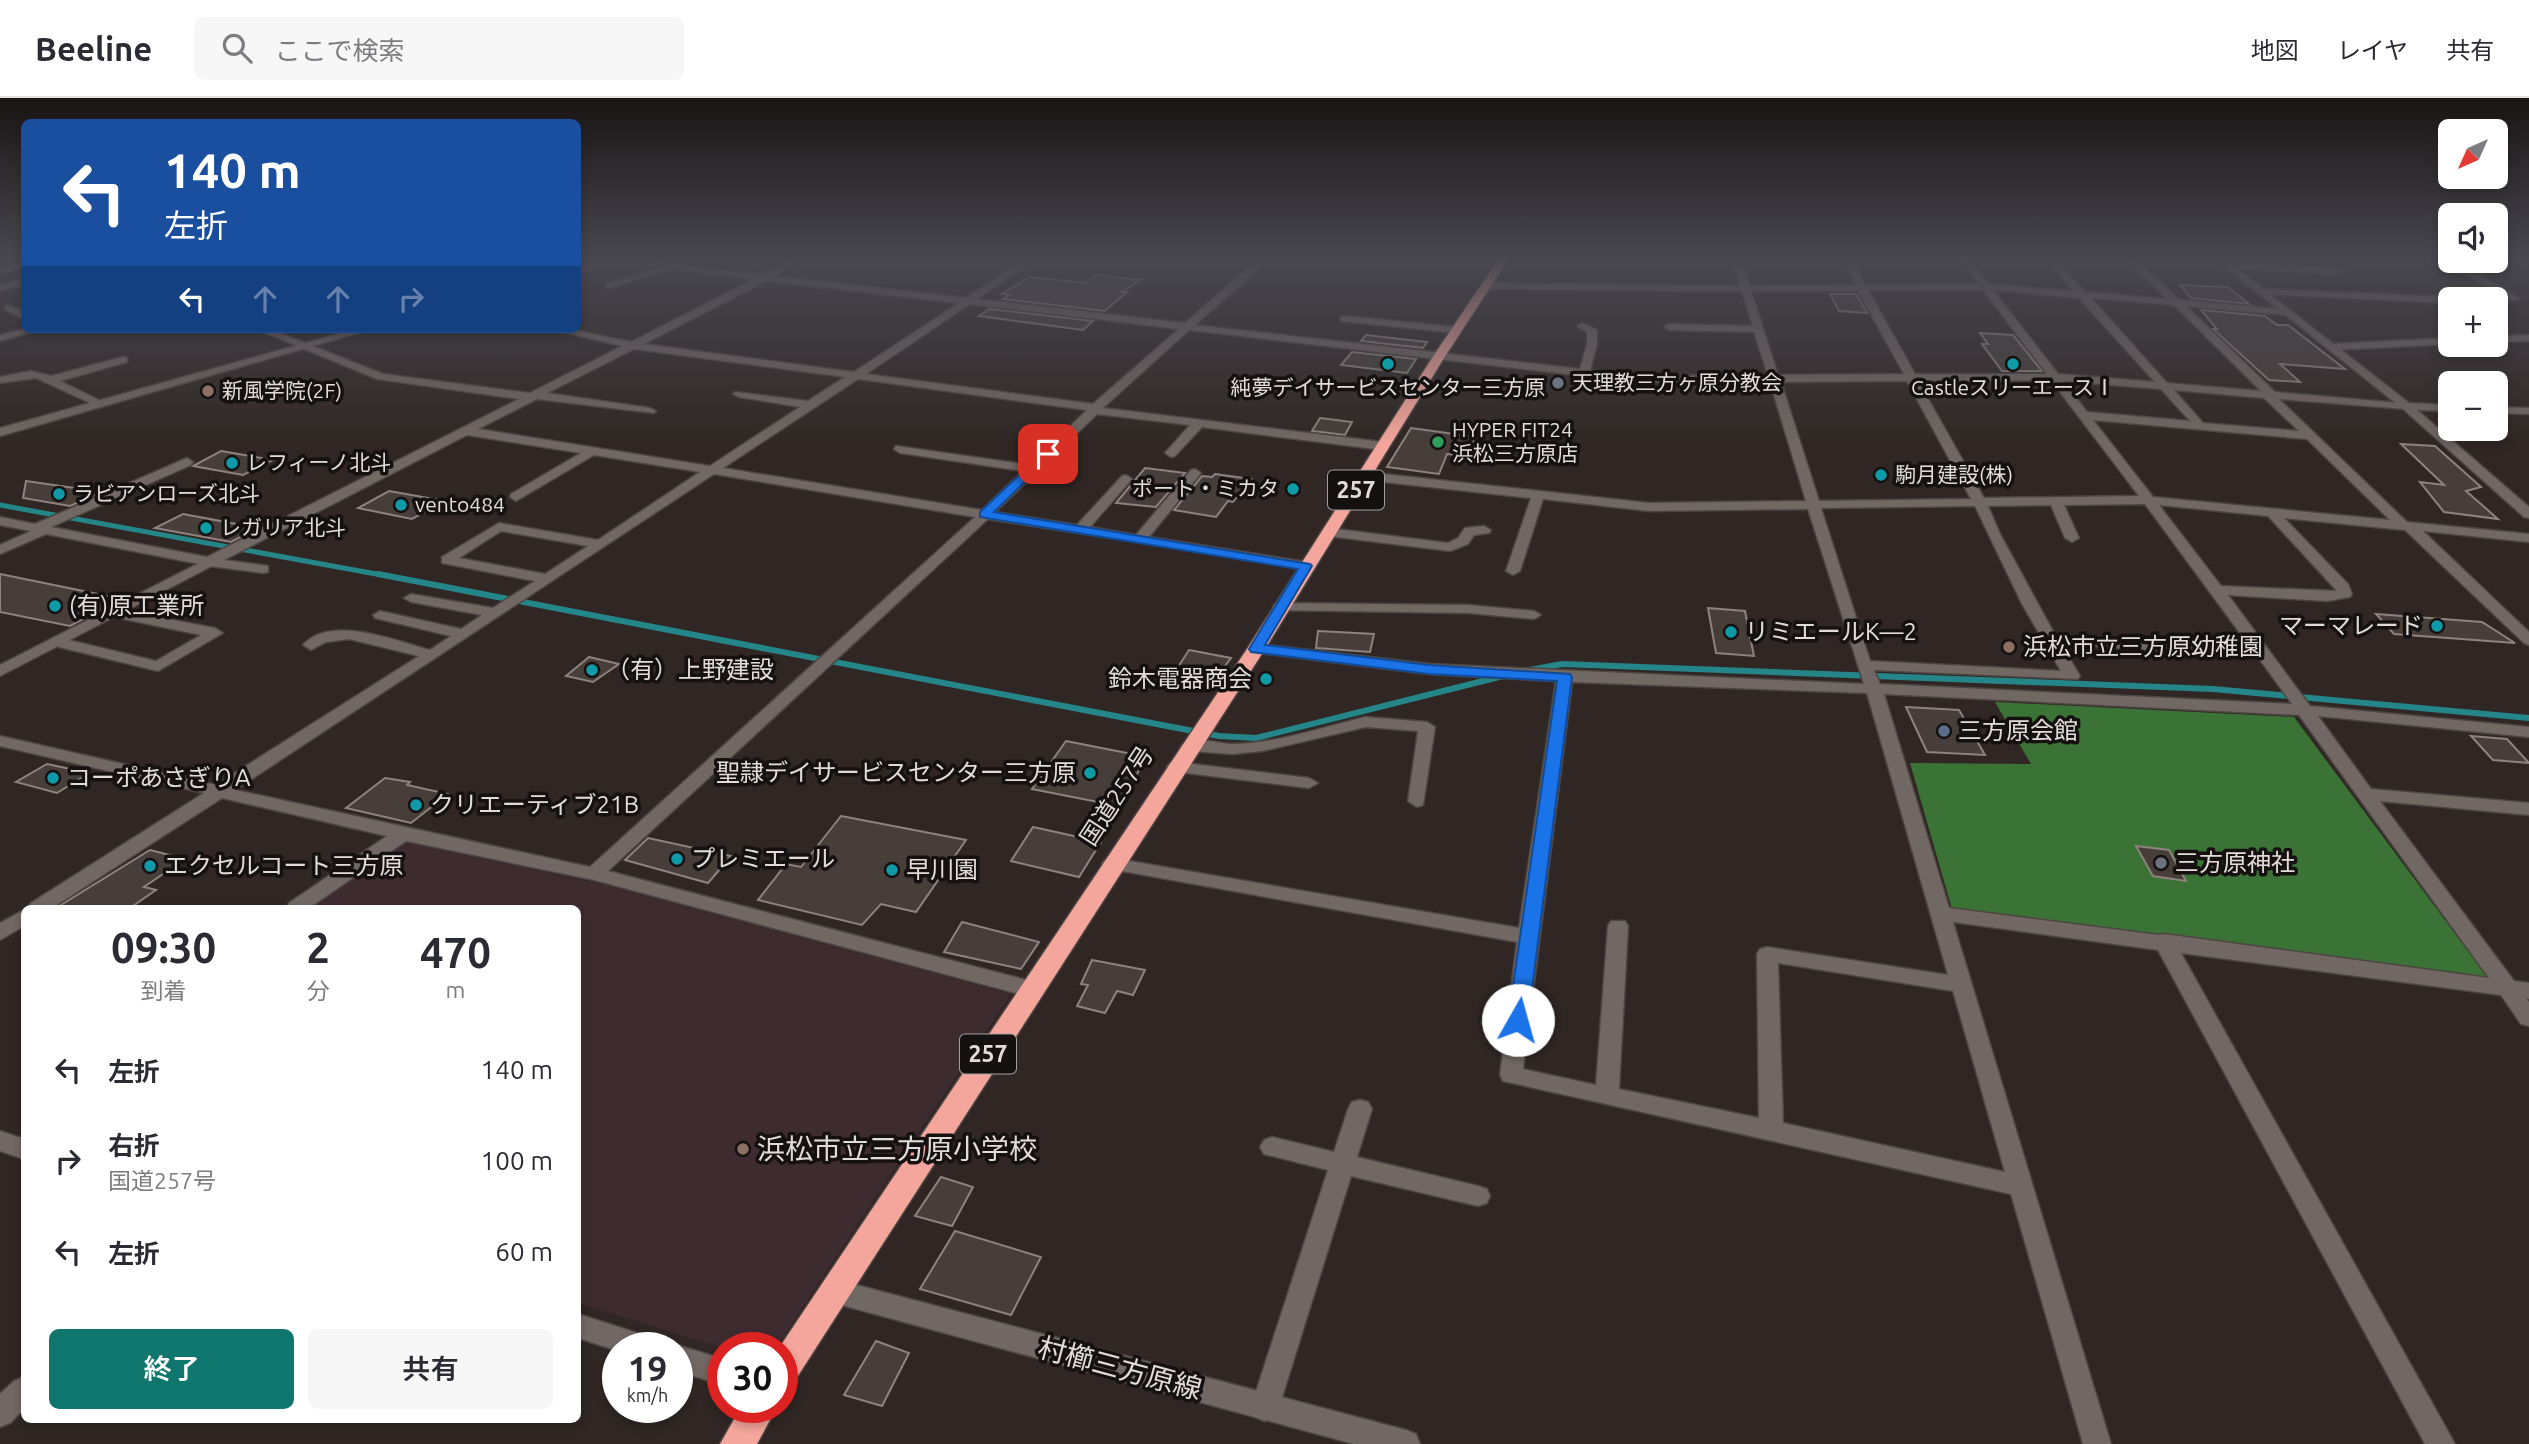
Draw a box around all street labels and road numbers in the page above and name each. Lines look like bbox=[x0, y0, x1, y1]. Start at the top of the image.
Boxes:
road number: 257 bbox=[1328, 470, 1384, 510]
street label: 国道257号 bbox=[1075, 741, 1159, 850]
road number: 257 bbox=[960, 1035, 1016, 1074]
street label: 村櫛三方原線 bbox=[1035, 1331, 1205, 1404]

